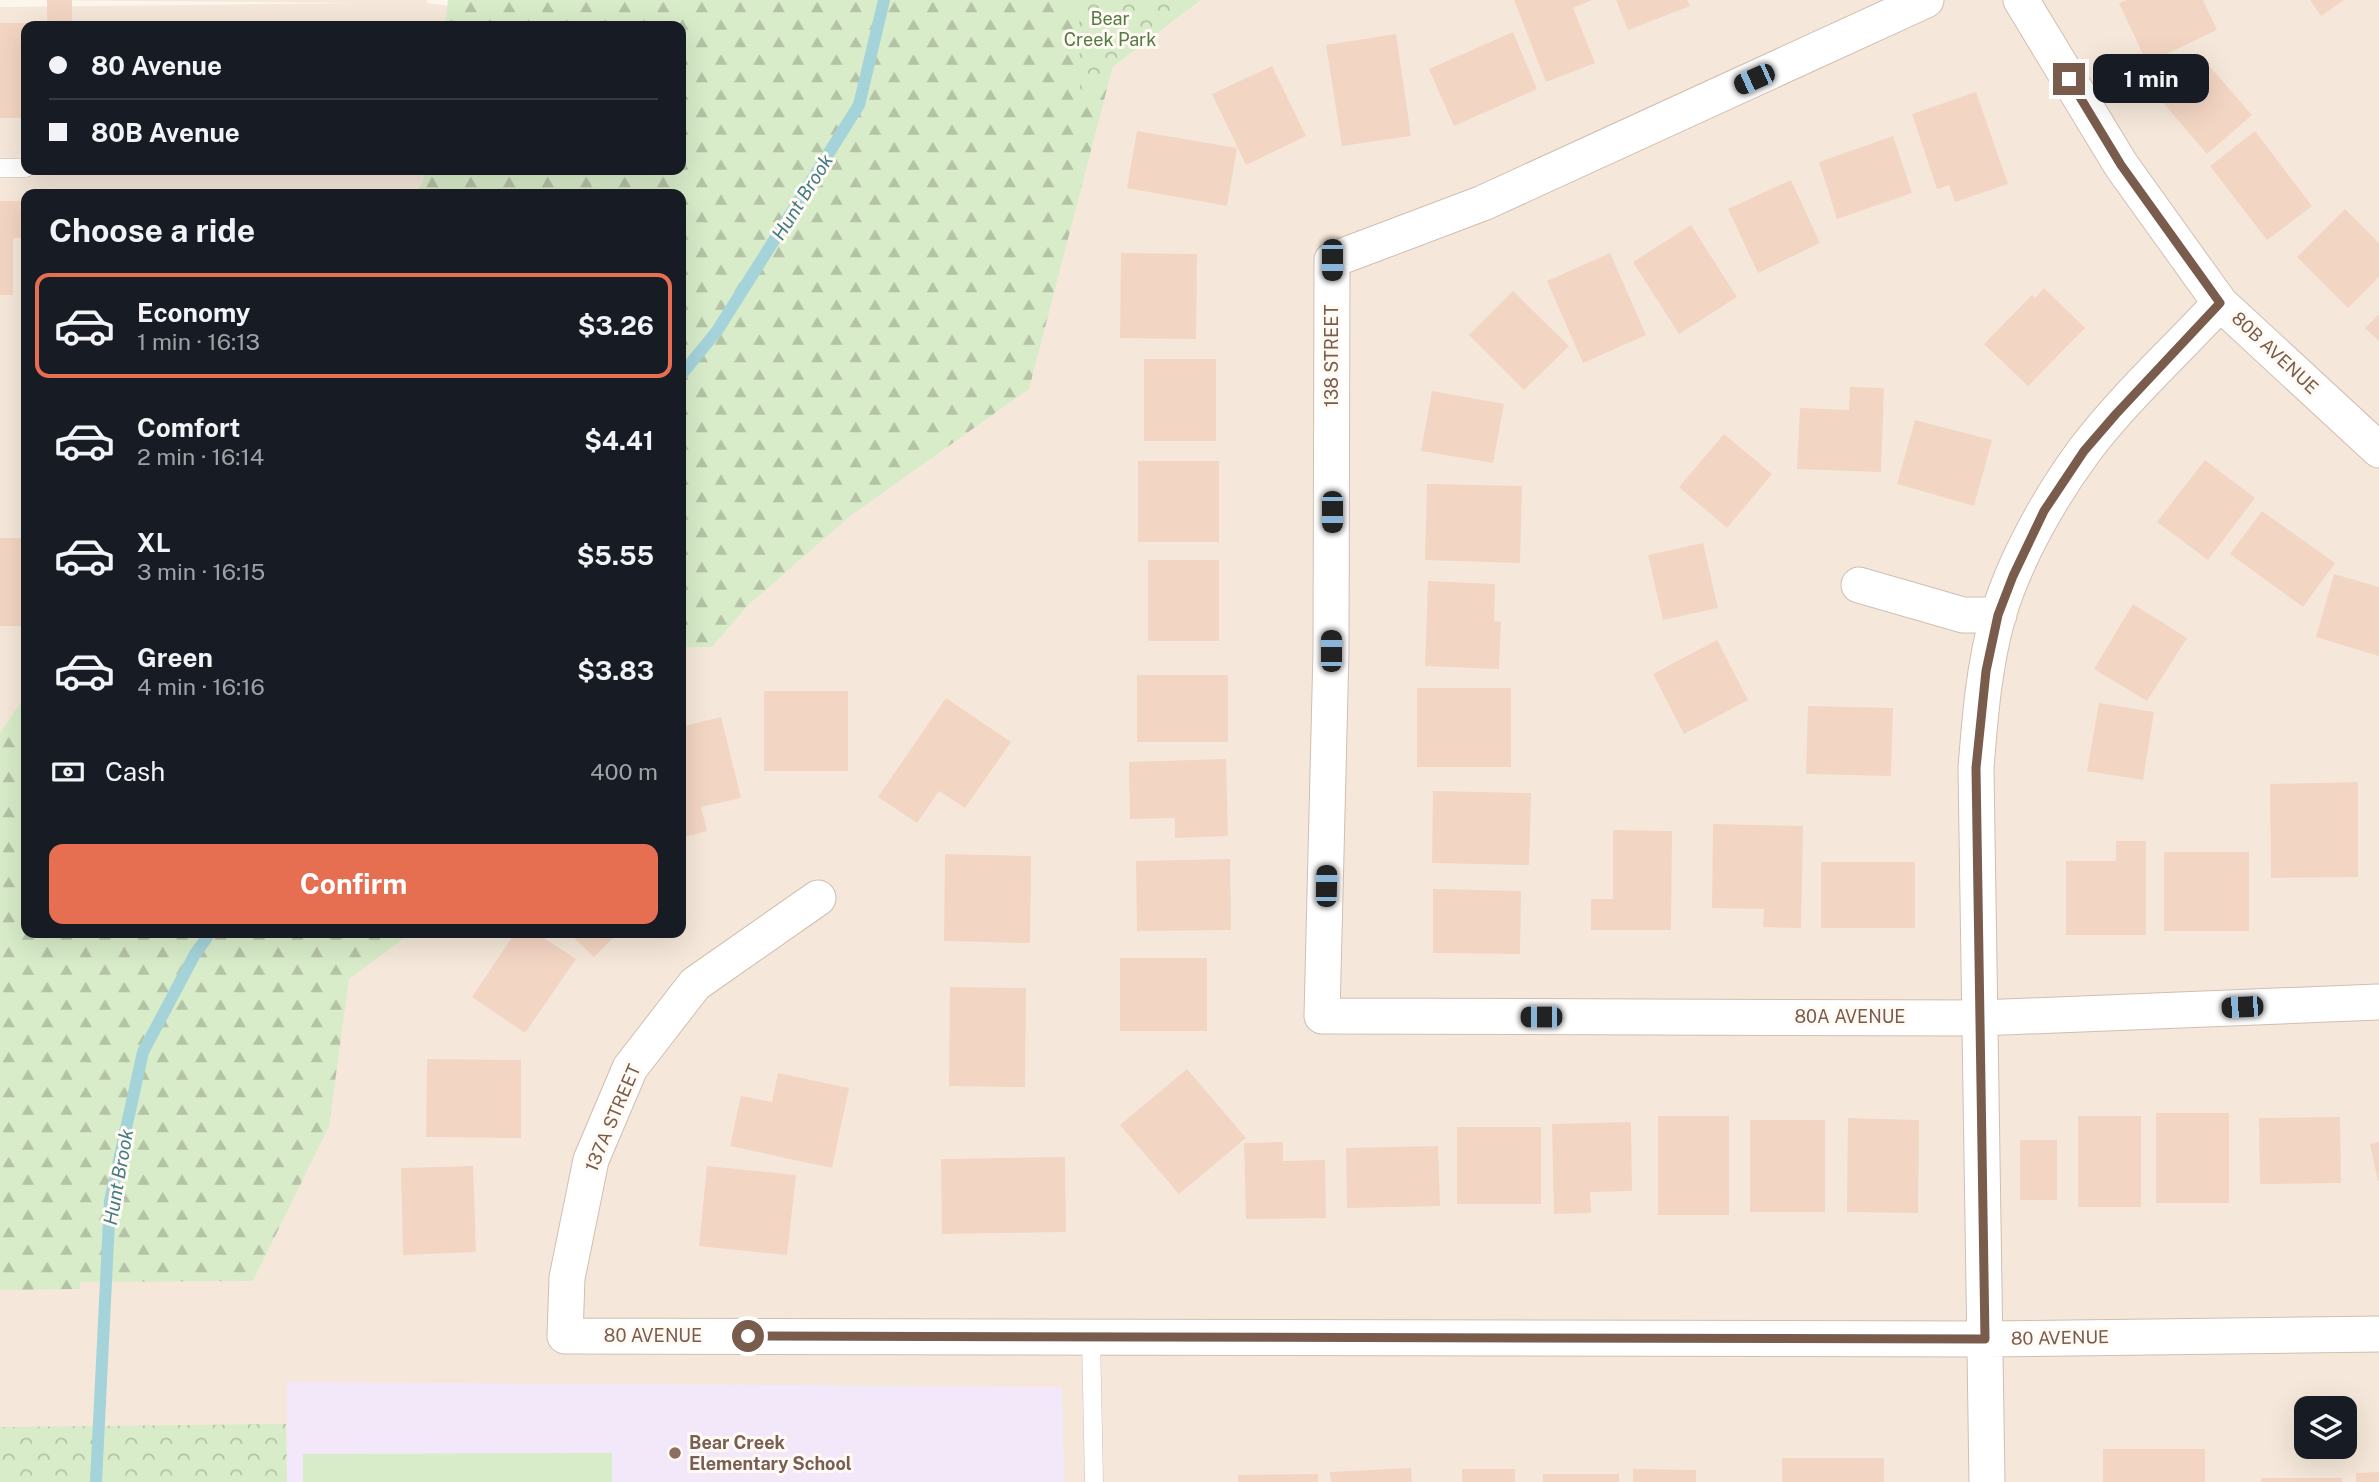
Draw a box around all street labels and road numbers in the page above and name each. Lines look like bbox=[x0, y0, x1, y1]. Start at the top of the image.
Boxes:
street label: 138 STREET bbox=[1321, 304, 1342, 407]
street label: 80B AVENUE bbox=[2228, 307, 2323, 398]
street label: 80A AVENUE bbox=[1794, 1006, 1906, 1027]
street label: 137A STREET bbox=[581, 1061, 645, 1175]
street label: 80 AVENUE bbox=[604, 1325, 702, 1346]
street label: 80 AVENUE bbox=[2011, 1326, 2109, 1349]

